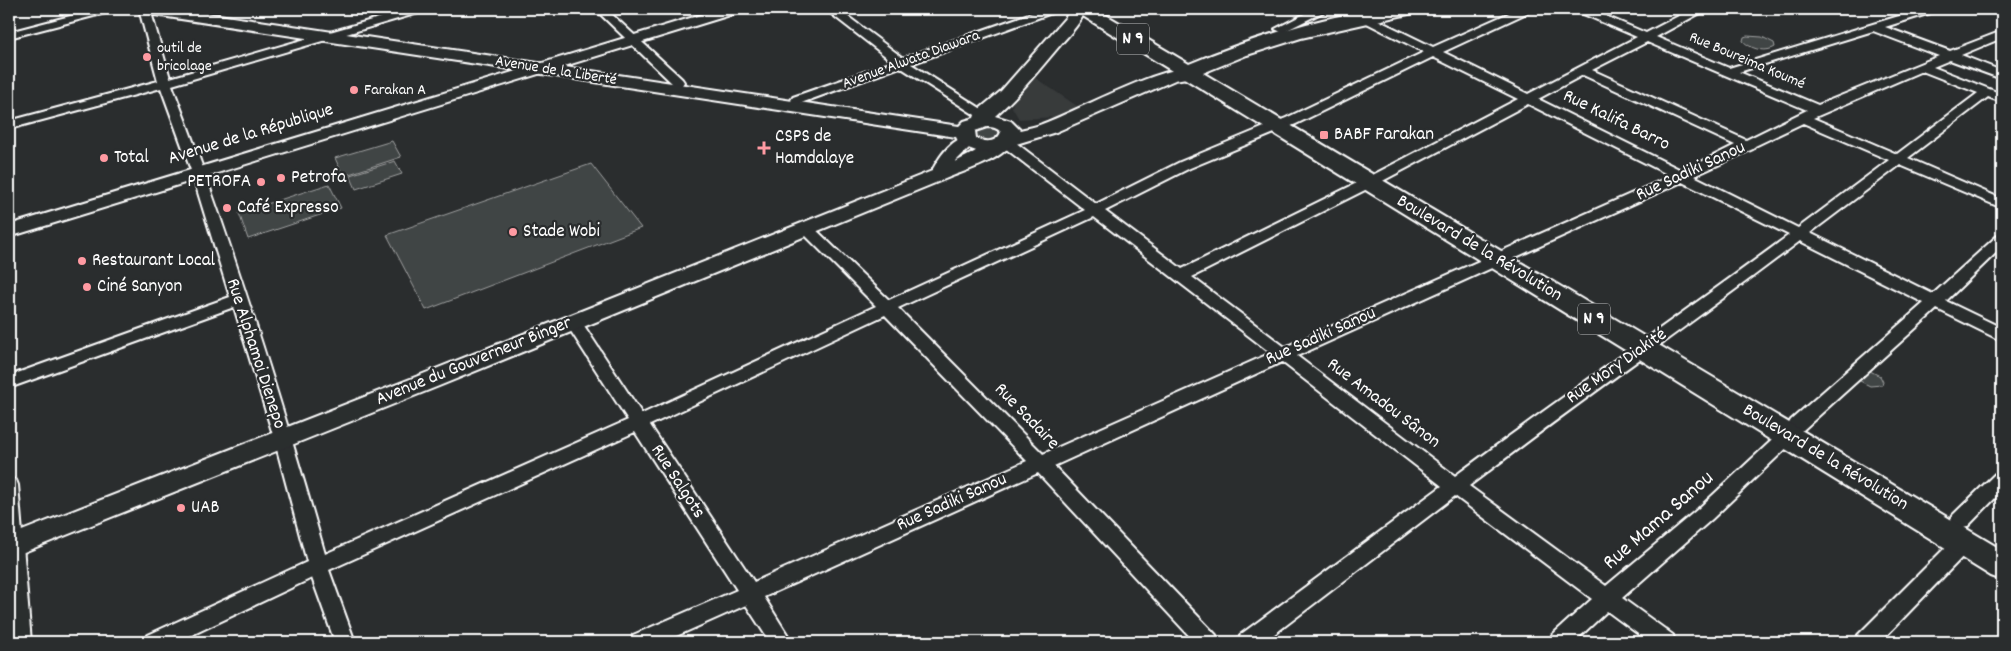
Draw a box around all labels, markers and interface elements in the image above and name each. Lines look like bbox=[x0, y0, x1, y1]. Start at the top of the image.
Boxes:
road number: N 9 bbox=[1117, 23, 1149, 54]
street label: Avenue Alwata Diawara bbox=[839, 24, 983, 96]
street label: Rue Boureima Koumé bbox=[1685, 26, 1809, 96]
place label: outil de bricolage bbox=[157, 37, 212, 78]
street label: Avenue de la Liberté bbox=[494, 50, 619, 92]
marker: outil de bricolage bbox=[141, 51, 153, 63]
place label: Farakan A bbox=[364, 79, 426, 102]
street label: Rue Kalifa Barro bbox=[1558, 83, 1674, 159]
marker: Farakan A bbox=[348, 84, 360, 96]
street label: Avenue de la République bbox=[165, 97, 337, 173]
place label: BABF Farakan bbox=[1334, 122, 1434, 149]
place label: CSPS de Hamdalaye bbox=[775, 124, 854, 173]
marker: BABF Farakan bbox=[1318, 129, 1330, 141]
street label: Rue Sadiki Sanou bbox=[1632, 135, 1750, 209]
marker: CSPS de Hamdalaye bbox=[757, 141, 771, 155]
place label: Total bbox=[114, 145, 149, 172]
marker: Total bbox=[98, 152, 110, 164]
place label: Petrofa bbox=[291, 165, 347, 192]
place label: PETROFA bbox=[187, 169, 251, 196]
marker: Petrofa bbox=[275, 172, 287, 184]
marker: PETROFA bbox=[255, 176, 267, 188]
street label: Boulevard de la Révolution bbox=[1391, 189, 1567, 309]
place label: Café Expresso bbox=[237, 195, 339, 222]
marker: Café Expresso bbox=[221, 202, 233, 214]
place label: Stade Wobi bbox=[523, 219, 601, 246]
marker: Stade Wobi bbox=[507, 226, 519, 238]
place label: Restaurant Local bbox=[92, 248, 216, 275]
marker: Restaurant Local bbox=[76, 255, 88, 267]
place label: Ciné Sanyon bbox=[97, 274, 182, 301]
street label: Rue Alphamoi Dienepo bbox=[218, 275, 292, 433]
marker: Ciné Sanyon bbox=[81, 281, 93, 293]
street label: Rue Sadiki Sanou bbox=[1262, 301, 1380, 373]
road number: N 9 bbox=[1578, 304, 1610, 334]
street label: Avenue du Gouverneur Binger bbox=[372, 310, 576, 414]
street label: Rue Mory Diakité bbox=[1561, 322, 1673, 412]
street label: Rue Amadou Sânon bbox=[1320, 352, 1446, 456]
street label: Rue Sadaire bbox=[987, 377, 1065, 457]
street label: Boulevard de la Révolution bbox=[1737, 398, 1913, 518]
street label: Rue Salgots bbox=[643, 440, 711, 524]
street label: Rue Mama Sanou bbox=[1597, 464, 1721, 578]
street label: Rue Sadiki Sanou bbox=[893, 467, 1011, 539]
place label: UAB bbox=[191, 495, 220, 522]
marker: UAB bbox=[175, 502, 187, 514]

